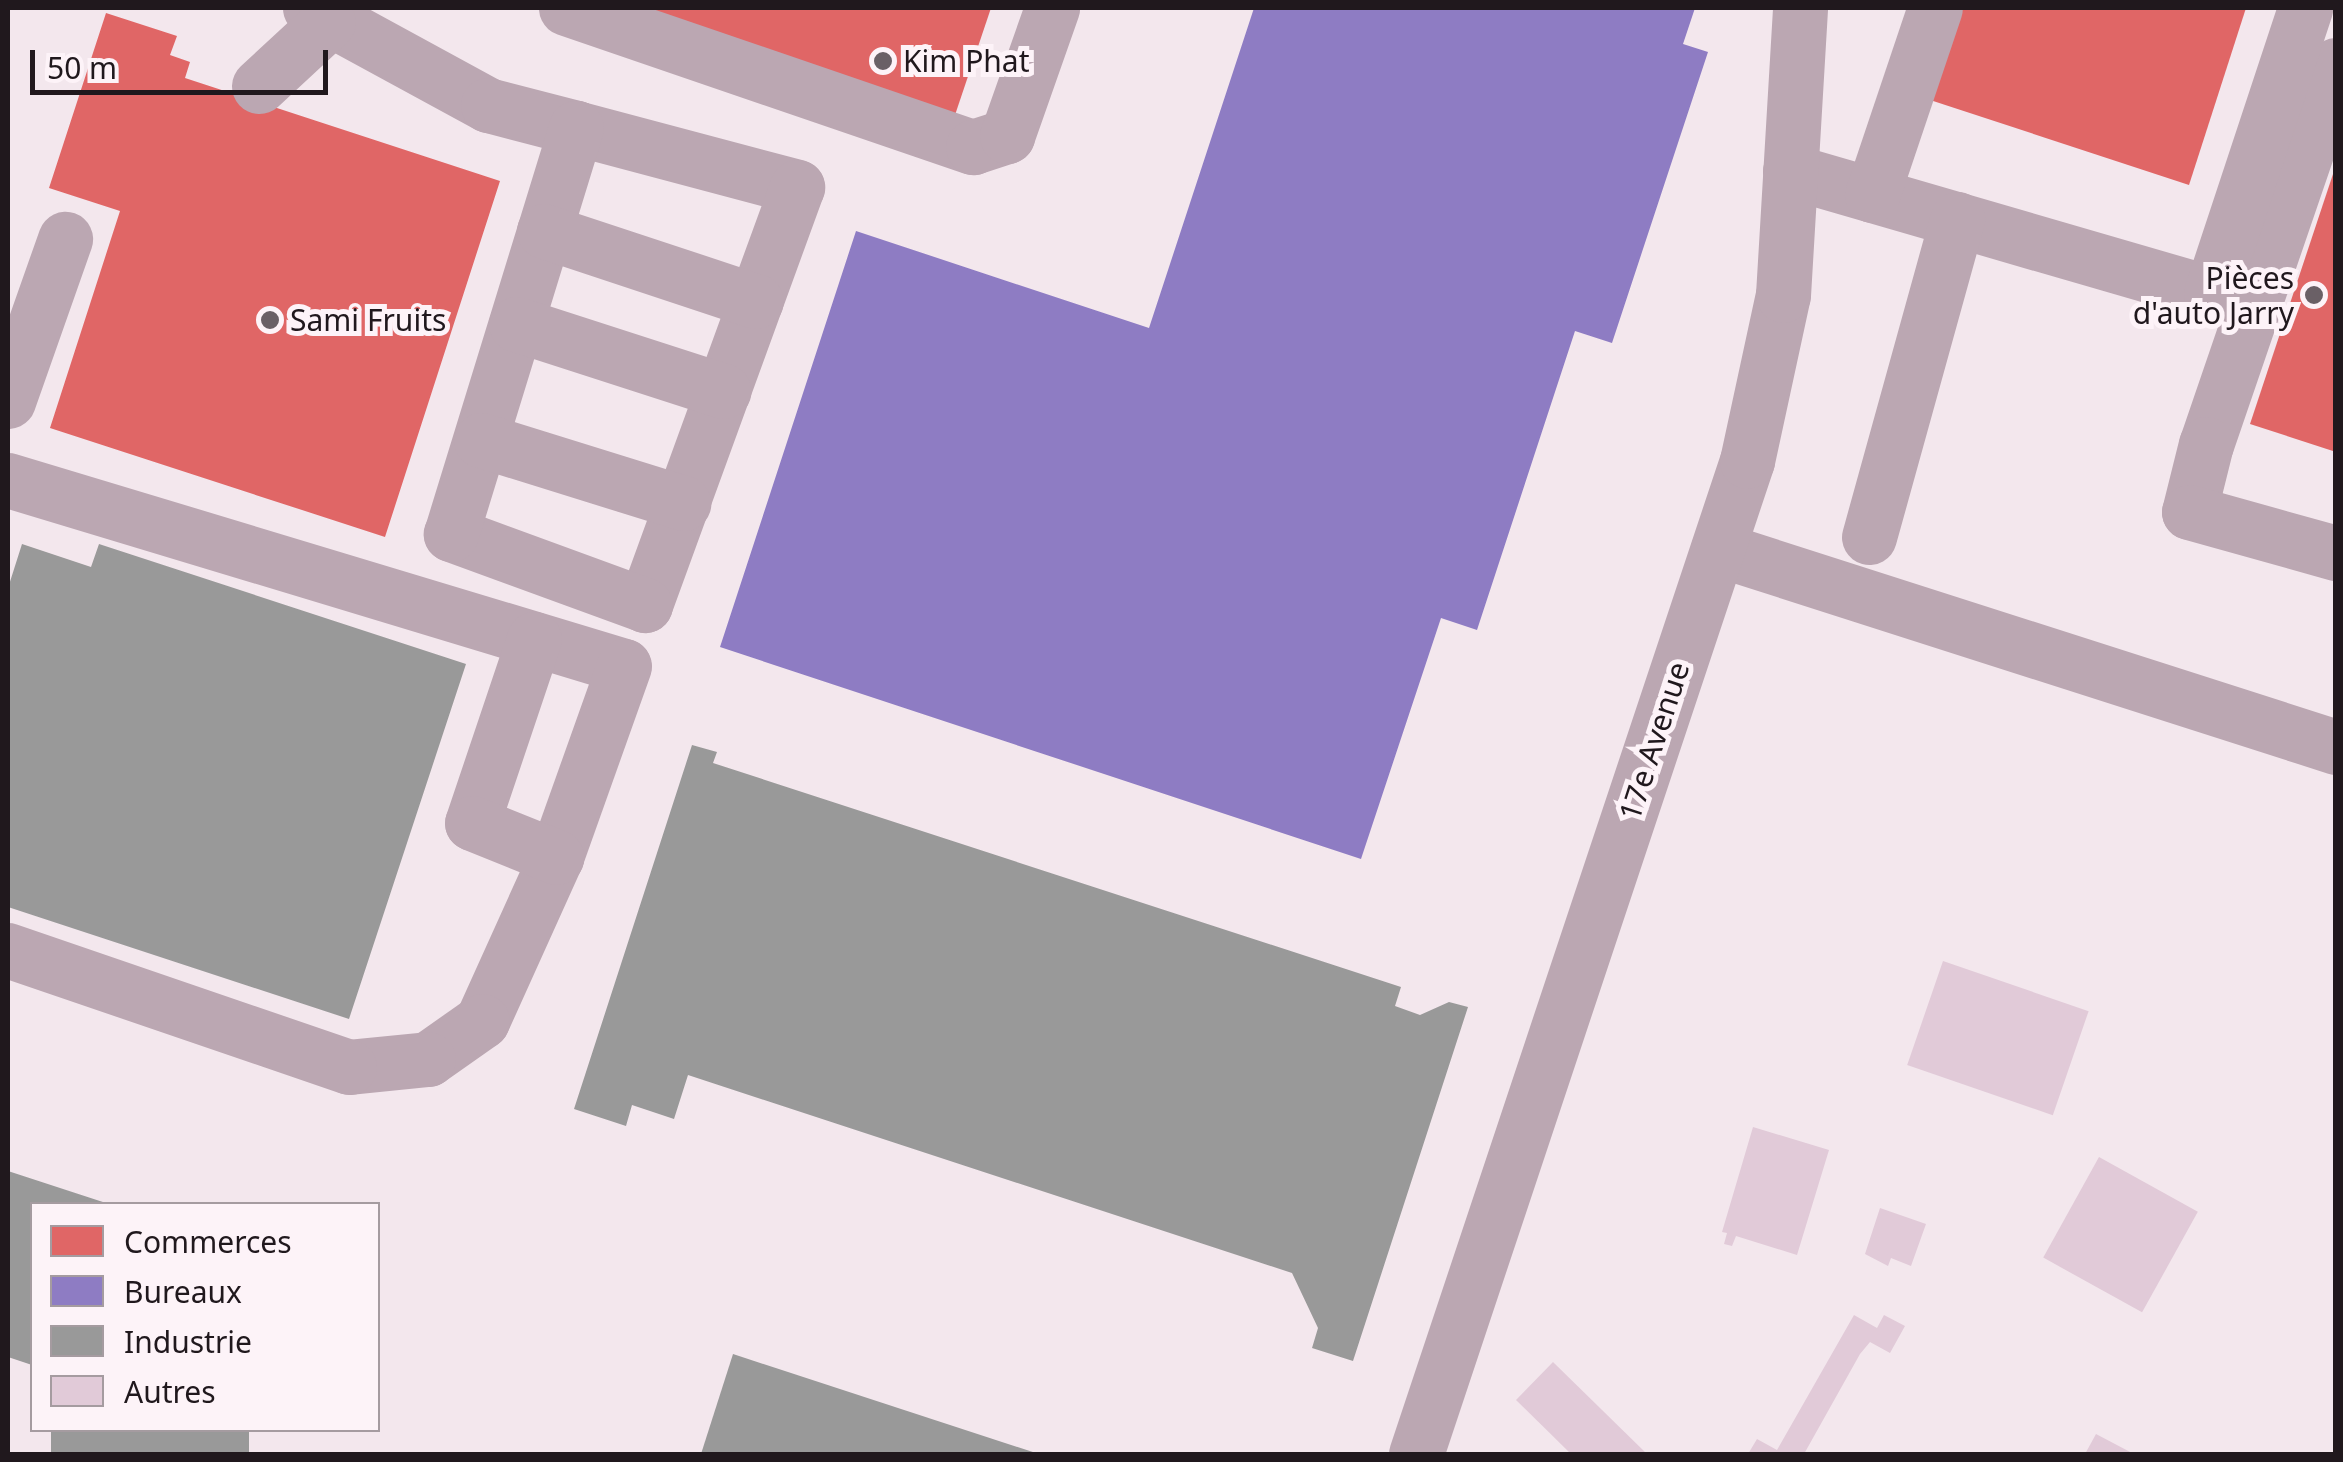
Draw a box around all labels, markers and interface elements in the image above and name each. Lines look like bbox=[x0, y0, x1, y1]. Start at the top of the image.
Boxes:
scale bar bbox=[35, 30, 332, 92]
place label: Kim Phat bbox=[903, 43, 1030, 79]
text: 50 m bbox=[47, 47, 117, 88]
marker: Kim Phat bbox=[872, 50, 894, 72]
place label: Pièces d'auto Jarry bbox=[2133, 260, 2294, 330]
marker: Pièces d'auto Jarry bbox=[2303, 284, 2325, 306]
place label: Sami Fruits bbox=[290, 302, 446, 338]
marker: Sami Fruits bbox=[259, 309, 281, 331]
street label: 17e Avenue bbox=[1611, 657, 1697, 825]
legend bbox=[30, 1202, 380, 1432]
text: Commerces bbox=[124, 1221, 292, 1262]
text: Bureaux bbox=[124, 1271, 242, 1312]
text: Industrie bbox=[124, 1321, 252, 1362]
text: Autres bbox=[124, 1371, 216, 1412]

